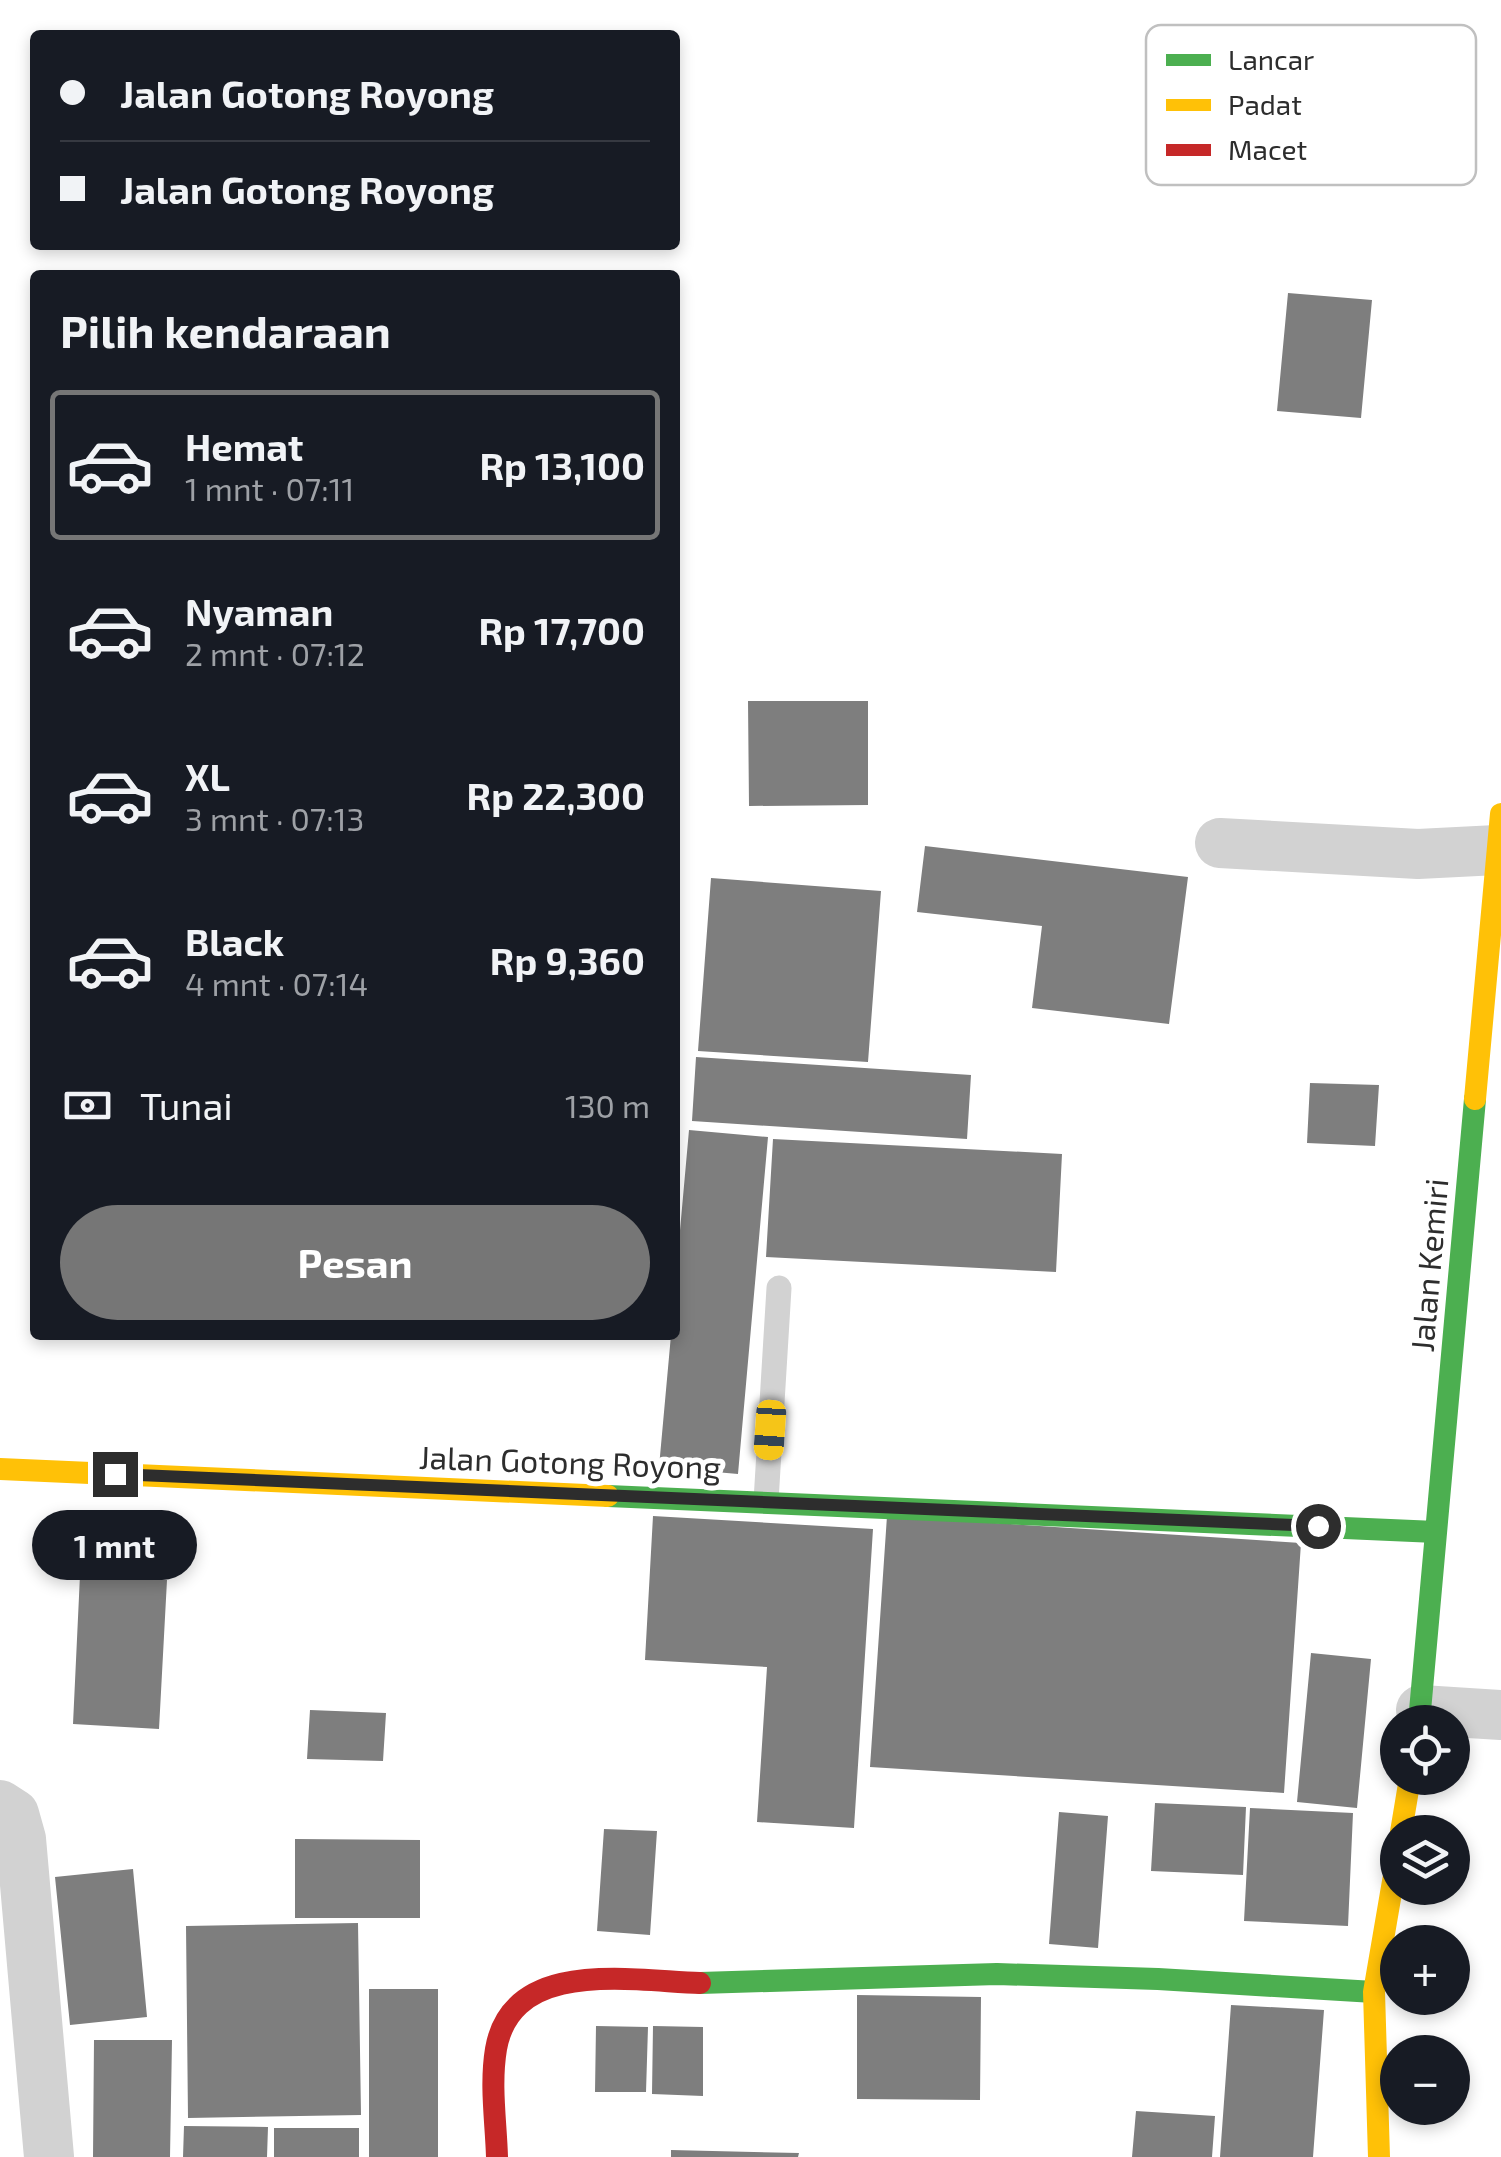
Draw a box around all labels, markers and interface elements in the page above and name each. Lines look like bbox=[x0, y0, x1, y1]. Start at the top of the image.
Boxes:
legend bbox=[1146, 25, 1476, 185]
text: Lancar bbox=[1228, 42, 1314, 76]
text: Jalan Gotong Royong bbox=[120, 70, 494, 116]
text: Padat bbox=[1228, 87, 1302, 121]
text: Macet bbox=[1228, 132, 1307, 166]
text: Jalan Gotong Royong bbox=[120, 166, 494, 212]
text: Pilih kendaraan bbox=[60, 303, 391, 357]
icon: car bbox=[65, 420, 155, 510]
text: Hemat bbox=[185, 423, 303, 469]
text: Rp 13,100 bbox=[480, 442, 645, 488]
text: 1 mnt · 07:11 bbox=[185, 469, 354, 507]
icon: car bbox=[65, 585, 155, 675]
text: Nyaman bbox=[185, 588, 333, 634]
text: Rp 17,700 bbox=[479, 607, 645, 653]
text: 2 mnt · 07:12 bbox=[185, 634, 365, 672]
icon: car bbox=[65, 750, 155, 840]
text: XL bbox=[185, 753, 230, 799]
text: Rp 22,300 bbox=[467, 772, 645, 818]
text: 3 mnt · 07:13 bbox=[185, 799, 364, 837]
icon: car bbox=[65, 915, 155, 1005]
text: Black bbox=[185, 918, 284, 964]
text: Rp 9,360 bbox=[490, 937, 645, 983]
text: 4 mnt · 07:14 bbox=[185, 964, 368, 1002]
icon: cash bbox=[60, 1078, 115, 1133]
text: Tunai bbox=[140, 1082, 233, 1128]
text: 130 m bbox=[565, 1086, 650, 1124]
street label: Jalan Kemiri bbox=[1402, 1177, 1454, 1353]
button: Pesan bbox=[60, 1205, 650, 1320]
car bbox=[753, 1399, 787, 1461]
street label: Jalan Gotong Royong bbox=[418, 1437, 722, 1485]
route end bbox=[93, 1452, 138, 1497]
route start bbox=[1296, 1504, 1341, 1549]
callout: 1 mnt bbox=[32, 1509, 198, 1579]
text: 1 mnt bbox=[74, 1526, 155, 1564]
map controls bbox=[1380, 1705, 1470, 2125]
button: locate bbox=[1380, 1705, 1470, 1795]
button: layers bbox=[1380, 1815, 1470, 1905]
button: + bbox=[1380, 1925, 1470, 2015]
button: − bbox=[1380, 2035, 1470, 2125]

